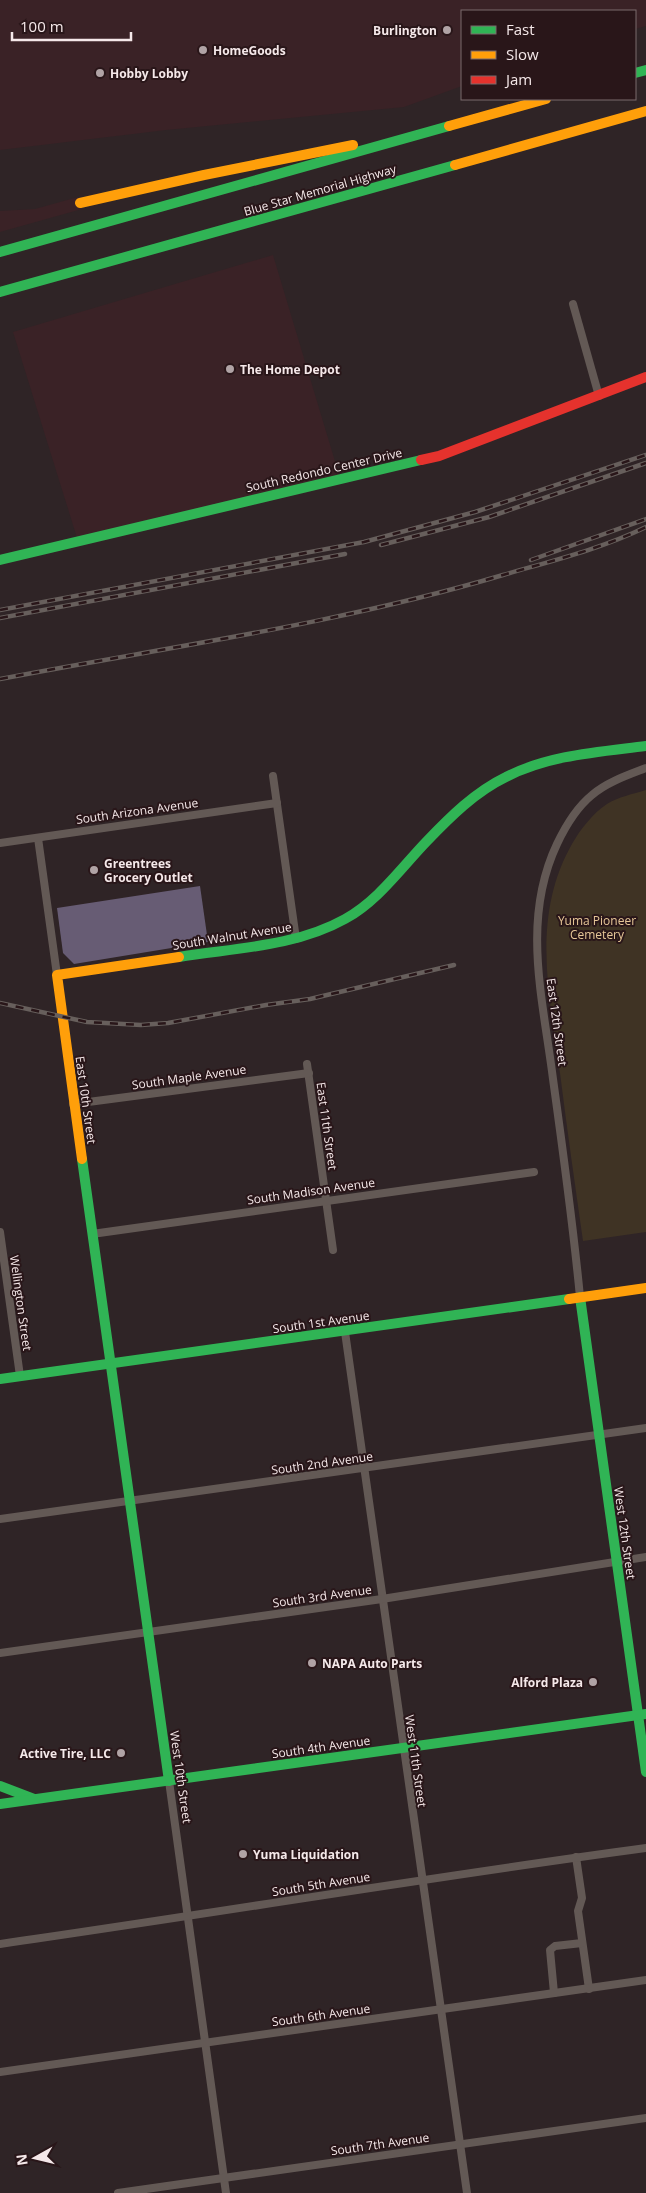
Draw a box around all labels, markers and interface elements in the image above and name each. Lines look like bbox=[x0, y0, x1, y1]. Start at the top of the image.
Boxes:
scale bar bbox=[12, 10, 131, 42]
legend bbox=[461, 10, 636, 100]
text: 100 m bbox=[20, 16, 64, 36]
text: Fast bbox=[506, 19, 535, 39]
place label: Burlington bbox=[373, 22, 437, 39]
marker: Burlington bbox=[441, 24, 453, 36]
place label: HomeGoods bbox=[213, 42, 286, 59]
marker: HomeGoods bbox=[197, 44, 209, 56]
text: Slow bbox=[506, 44, 539, 64]
place label: Hobby Lobby bbox=[110, 65, 188, 82]
marker: Hobby Lobby bbox=[94, 67, 106, 79]
text: Jam bbox=[504, 69, 532, 89]
street label: Blue Star Memorial Highway bbox=[242, 160, 399, 220]
place label: The Home Depot bbox=[240, 361, 340, 378]
marker: The Home Depot bbox=[224, 363, 236, 375]
street label: South Redondo Center Drive bbox=[244, 444, 404, 496]
street label: South Arizona Avenue bbox=[75, 794, 199, 828]
place label: Greentrees Grocery Outlet bbox=[104, 855, 193, 886]
marker: Greentrees Grocery Outlet bbox=[88, 864, 100, 876]
park label: Yuma Pioneer Cemetery bbox=[558, 912, 636, 943]
street label: South Walnut Avenue bbox=[171, 918, 293, 954]
street label: East 12th Street bbox=[542, 977, 572, 1067]
street label: East 10th Street bbox=[71, 1055, 101, 1145]
street label: South Maple Avenue bbox=[131, 1061, 248, 1093]
street label: East 11th Street bbox=[312, 1081, 342, 1171]
street label: South Madison Avenue bbox=[246, 1174, 376, 1208]
street label: Wellington Street bbox=[6, 1254, 36, 1352]
street label: South 1st Avenue bbox=[271, 1307, 371, 1337]
street label: South 2nd Avenue bbox=[270, 1447, 374, 1479]
street label: West 12th Street bbox=[610, 1486, 640, 1580]
street label: South 3rd Avenue bbox=[271, 1581, 373, 1611]
place label: NAPA Auto Parts bbox=[322, 1655, 422, 1672]
marker: NAPA Auto Parts bbox=[306, 1657, 318, 1669]
place label: Alford Plaza bbox=[511, 1674, 583, 1691]
marker: Alford Plaza bbox=[587, 1676, 599, 1688]
street label: West 11th Street bbox=[401, 1714, 431, 1808]
street label: West 10th Street bbox=[166, 1730, 196, 1824]
street label: South 4th Avenue bbox=[271, 1732, 372, 1762]
place label: Active Tire, LLC bbox=[20, 1745, 111, 1762]
marker: Active Tire, LLC bbox=[115, 1747, 127, 1759]
place label: Yuma Liquidation bbox=[253, 1846, 359, 1863]
marker: Yuma Liquidation bbox=[237, 1848, 249, 1860]
street label: South 5th Avenue bbox=[271, 1868, 372, 1900]
street label: South 6th Avenue bbox=[271, 2000, 372, 2030]
street label: South 7th Avenue bbox=[330, 2129, 431, 2159]
north arrow bbox=[10, 2133, 60, 2183]
text: N bbox=[11, 2153, 32, 2167]

